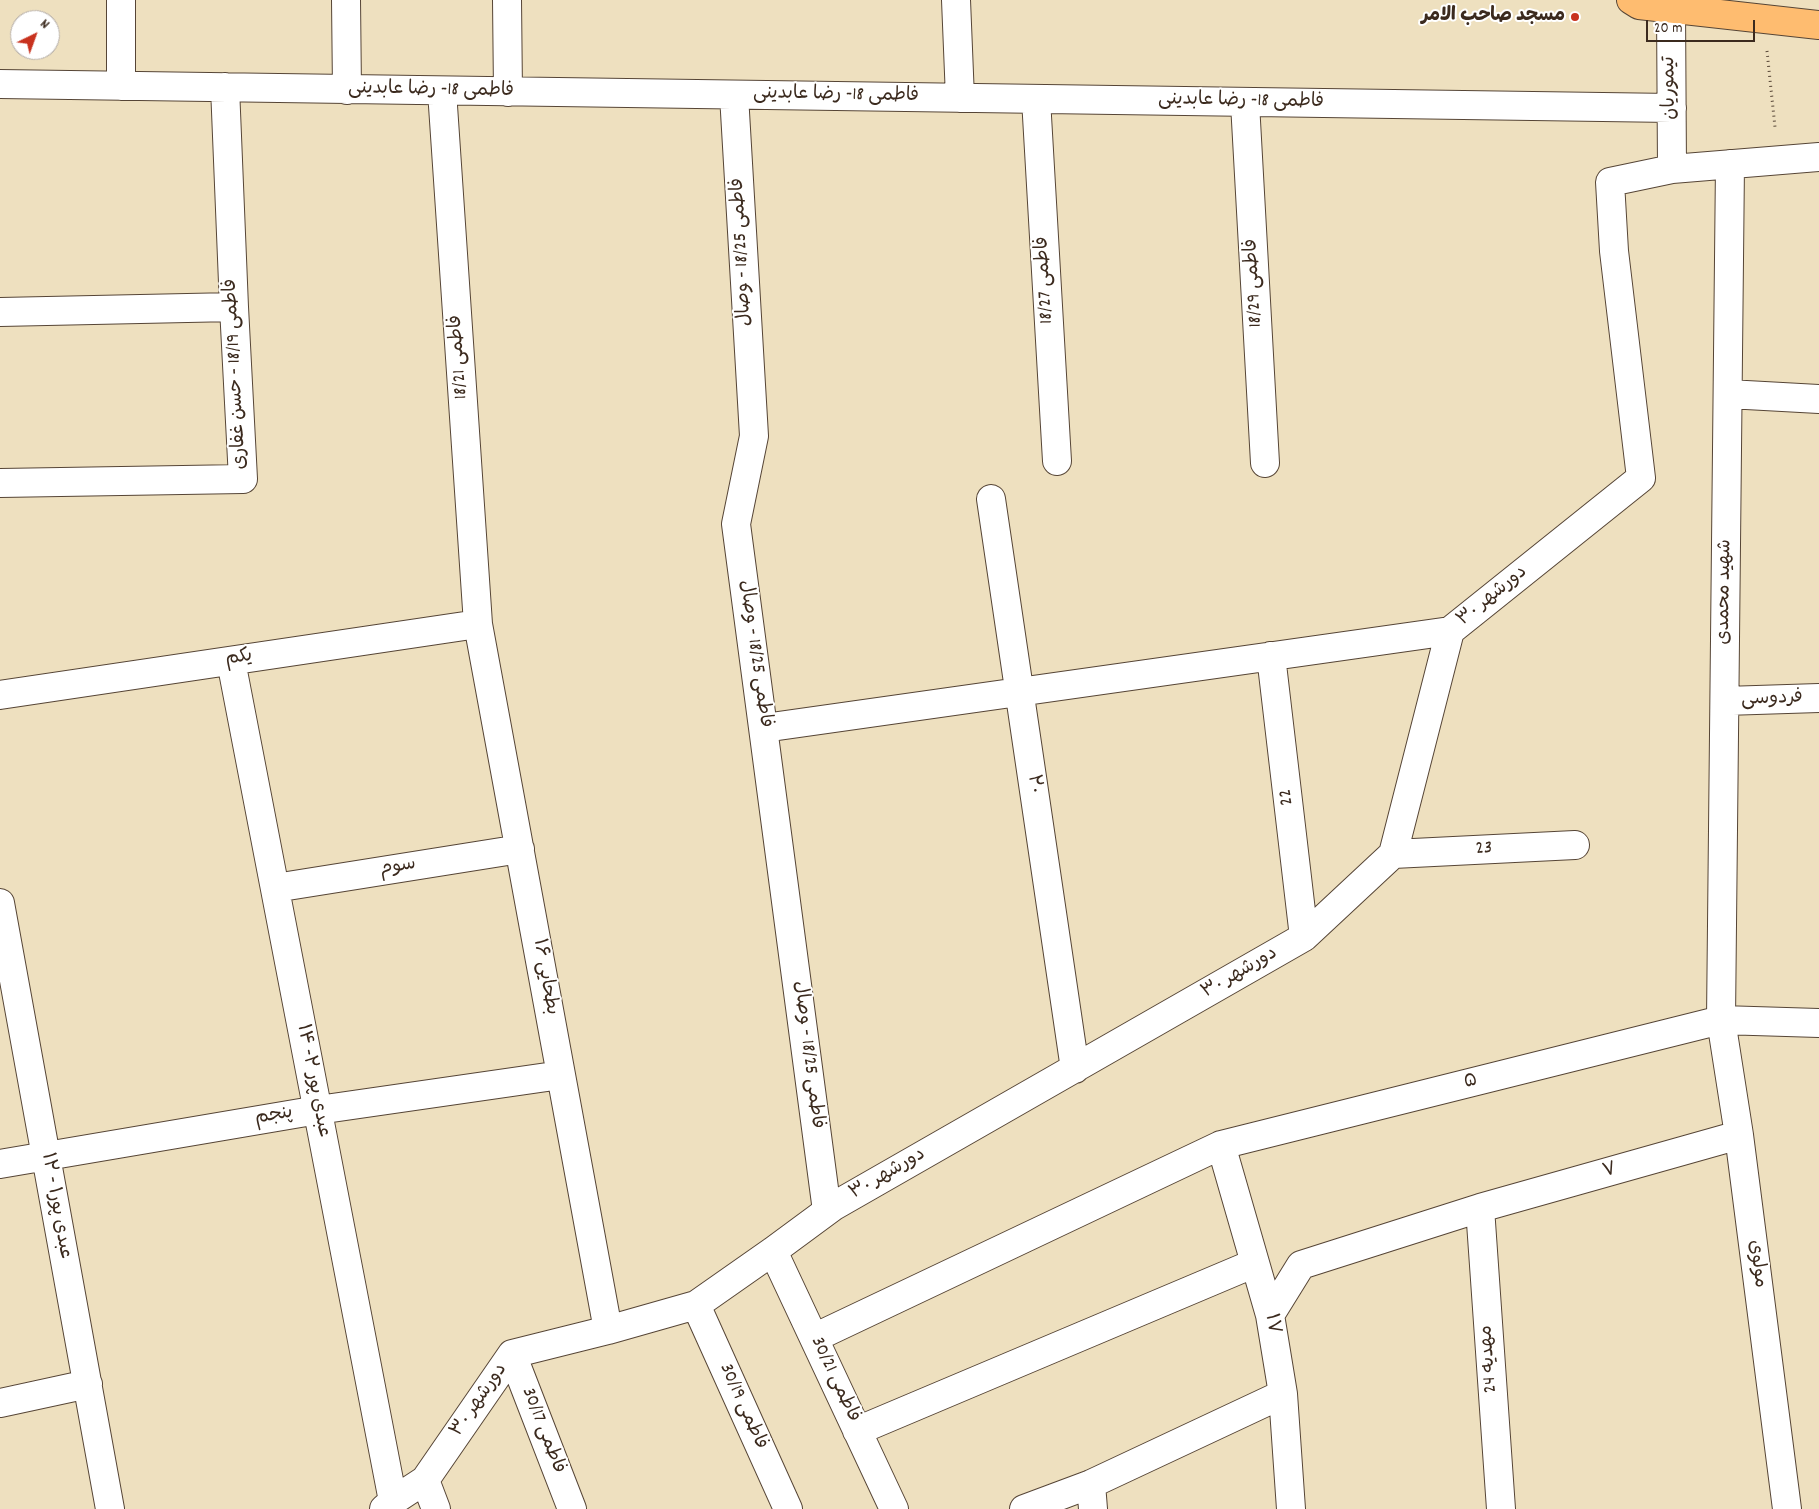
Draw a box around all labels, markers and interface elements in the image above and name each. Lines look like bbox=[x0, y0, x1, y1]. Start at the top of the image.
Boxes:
place label: مسجد صاحب الامر bbox=[1421, 6, 1565, 28]
north arrow bbox=[10, 10, 60, 60]
scale bar bbox=[1649, 10, 1758, 42]
marker: مسجد صاحب الامر bbox=[1569, 11, 1581, 23]
text: N bbox=[35, 15, 54, 34]
text: 20 m bbox=[1654, 18, 1682, 40]
street label: تیموریان bbox=[1659, 56, 1683, 120]
street label: فاطمی 18- رضا عابدینی bbox=[348, 78, 514, 104]
street label: فاطمی 18- رضا عابدینی bbox=[753, 83, 919, 109]
street label: فاطمی 18- رضا عابدینی bbox=[1158, 89, 1324, 115]
street label: فاطمی 18/25 - وصال bbox=[728, 177, 758, 327]
street label: فاطمی 18/27 bbox=[1032, 236, 1060, 324]
street label: فاطمی 18/29 bbox=[1241, 238, 1269, 328]
street label: فاطمی 18/19 - حسن غفاری bbox=[221, 278, 253, 470]
street label: فاطمی 18/21 bbox=[446, 314, 474, 400]
street label: شهید محمدی bbox=[1714, 539, 1738, 645]
street label: دورشهر ۳۰ bbox=[1453, 562, 1533, 632]
street label: فاطمی 18/25 - وصال bbox=[732, 579, 776, 729]
street label: یکم bbox=[224, 646, 254, 672]
street label: فردوسی bbox=[1741, 688, 1803, 712]
street label: ۲۰ bbox=[1020, 773, 1046, 795]
street label: 22 bbox=[1276, 787, 1300, 807]
street label: 23 bbox=[1475, 838, 1493, 862]
street label: سوم bbox=[378, 854, 418, 882]
street label: بطحایی ۱۶ bbox=[526, 937, 562, 1017]
street label: دورشهر ۳۰ bbox=[1198, 943, 1282, 1005]
street label: فاطمی 18/25 - وصال bbox=[787, 980, 827, 1130]
street label: عبدی پور ۲- ۱۴ bbox=[290, 1022, 334, 1140]
street label: ۵ bbox=[1462, 1070, 1480, 1096]
street label: پنجم bbox=[253, 1102, 295, 1132]
street label: دورشهر ۳۰ bbox=[846, 1144, 930, 1206]
street label: عبدی پور۱ - ۱۲ bbox=[34, 1151, 76, 1261]
street label: ۷ bbox=[1600, 1159, 1620, 1185]
street label: مولوی bbox=[1742, 1239, 1770, 1289]
street label: ۱۷ bbox=[1258, 1312, 1284, 1336]
street label: مهدیه 24 bbox=[1476, 1324, 1504, 1394]
street label: فاطمی 30/21 bbox=[804, 1334, 864, 1426]
street label: دورشهر ۳۰ bbox=[447, 1360, 513, 1442]
street label: فاطمی 30/19 bbox=[713, 1360, 771, 1454]
street label: فاطمی 30/17 bbox=[515, 1385, 569, 1477]

